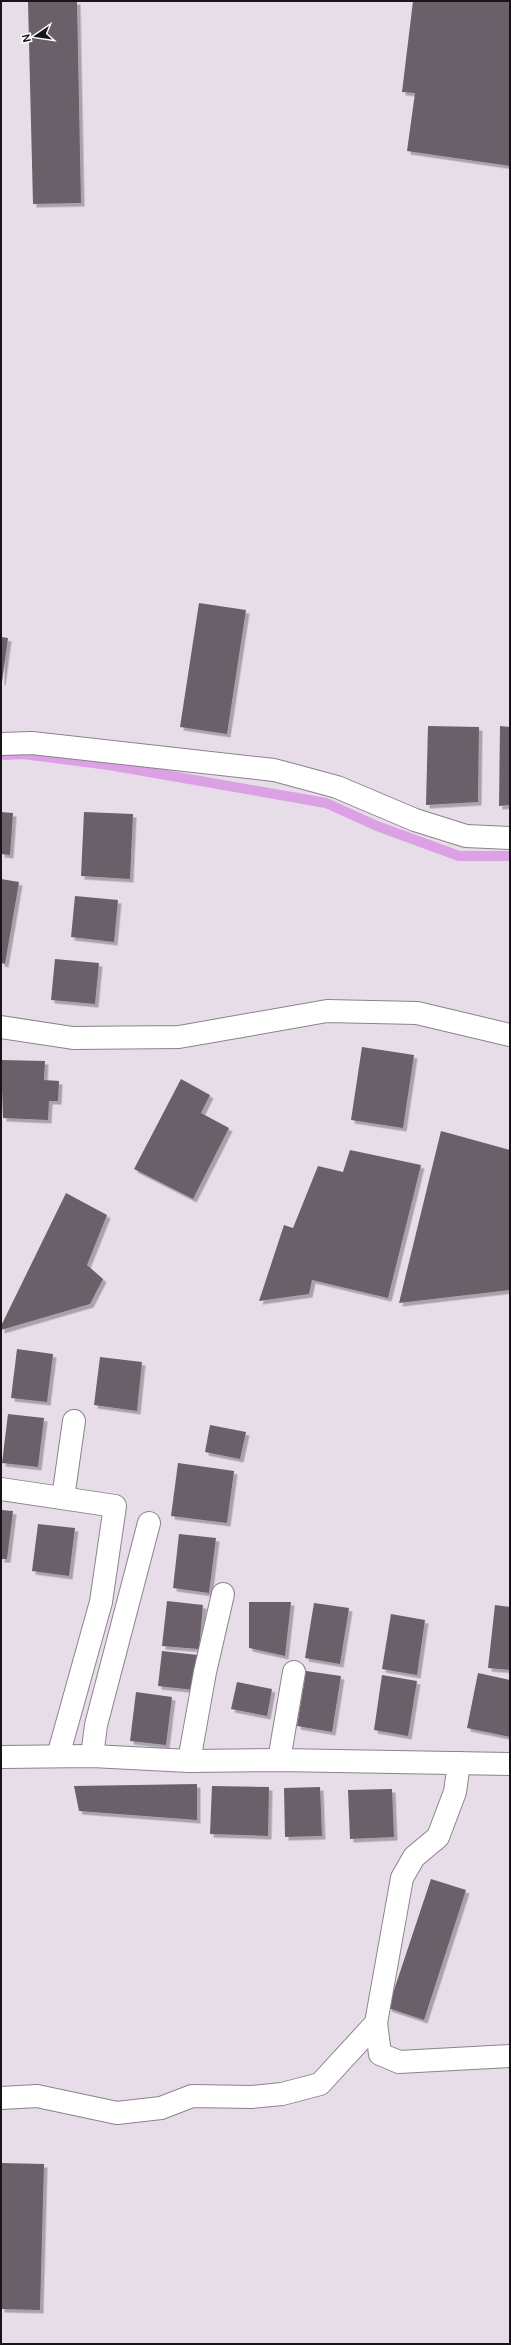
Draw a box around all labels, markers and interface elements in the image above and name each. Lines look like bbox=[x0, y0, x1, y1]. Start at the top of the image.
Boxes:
north arrow bbox=[16, 16, 56, 56]
text: N bbox=[19, 33, 34, 44]

